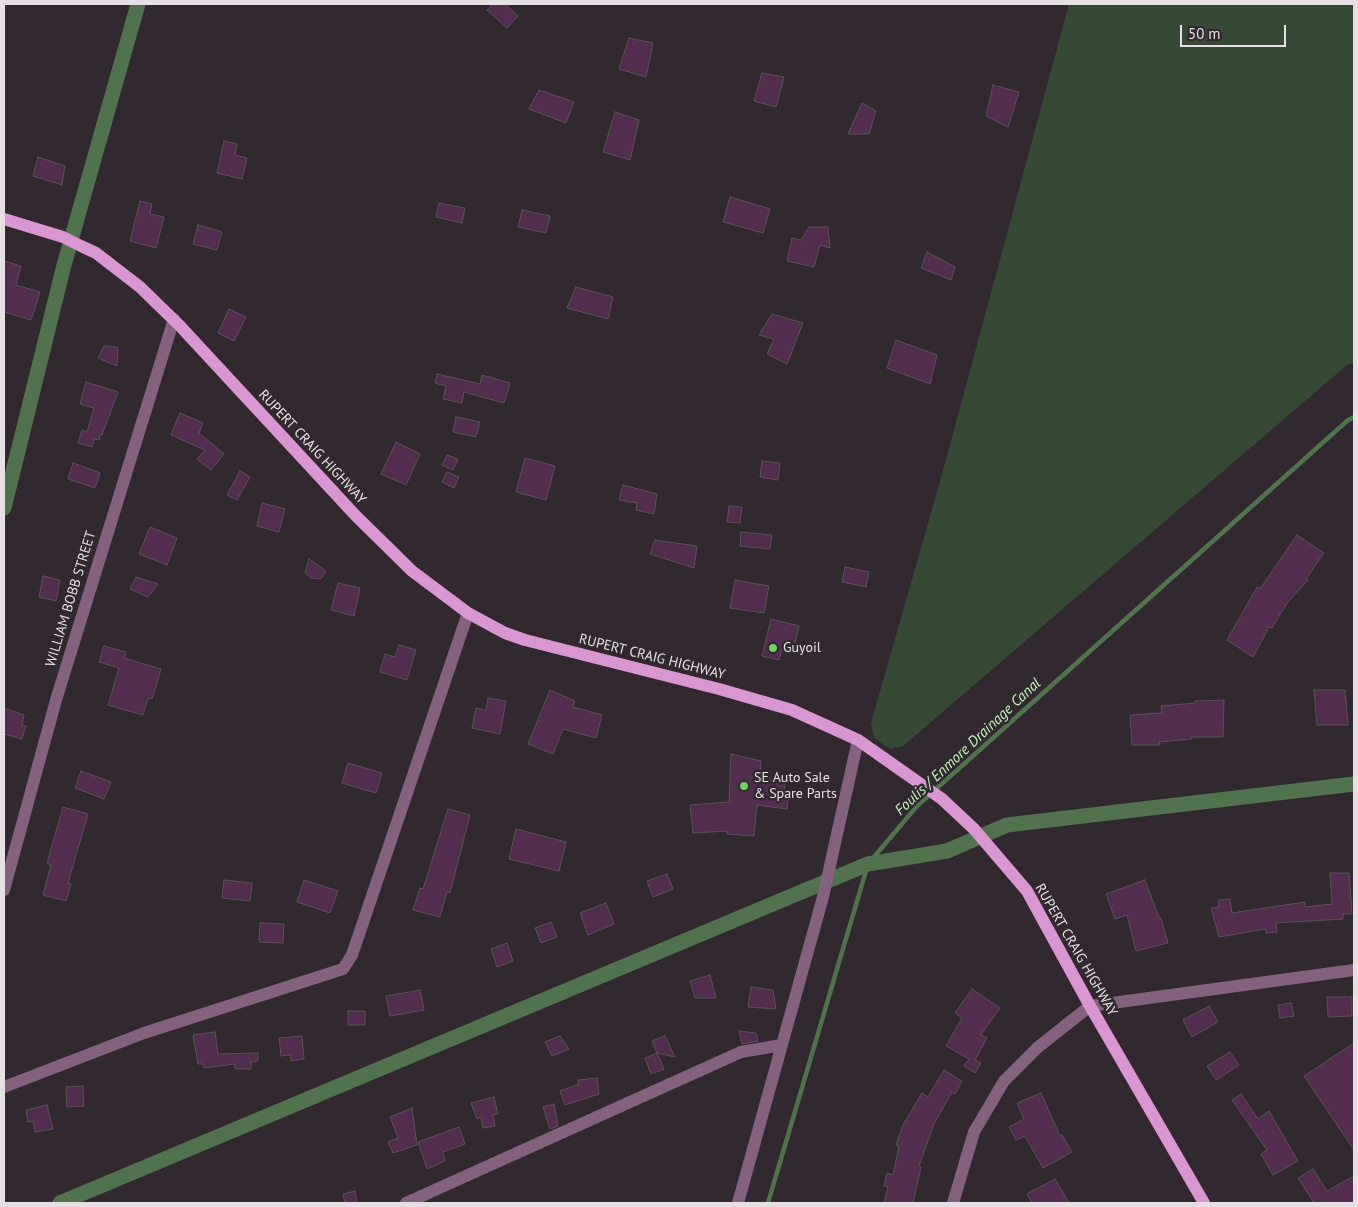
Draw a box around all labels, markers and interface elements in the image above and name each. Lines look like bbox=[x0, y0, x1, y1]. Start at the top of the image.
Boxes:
scale bar bbox=[1183, 15, 1289, 47]
text: 50 m bbox=[1188, 24, 1221, 43]
street label: RUPERT CRAIG HIGHWAY bbox=[255, 386, 369, 508]
street label: WILLIAM BOBB STREET bbox=[42, 529, 100, 669]
street label: RUPERT CRAIG HIGHWAY bbox=[577, 631, 727, 683]
place label: Guyoil bbox=[783, 640, 821, 656]
marker: Guyoil bbox=[767, 642, 779, 654]
water label: Foulis / Enmore Drainage Canal bbox=[891, 675, 1045, 819]
place label: SE Auto Sale & Spare Parts bbox=[754, 770, 837, 802]
marker: SE Auto Sale & Spare Parts bbox=[738, 780, 750, 792]
street label: RUPERT CRAIG HIGHWAY bbox=[1031, 881, 1121, 1019]

